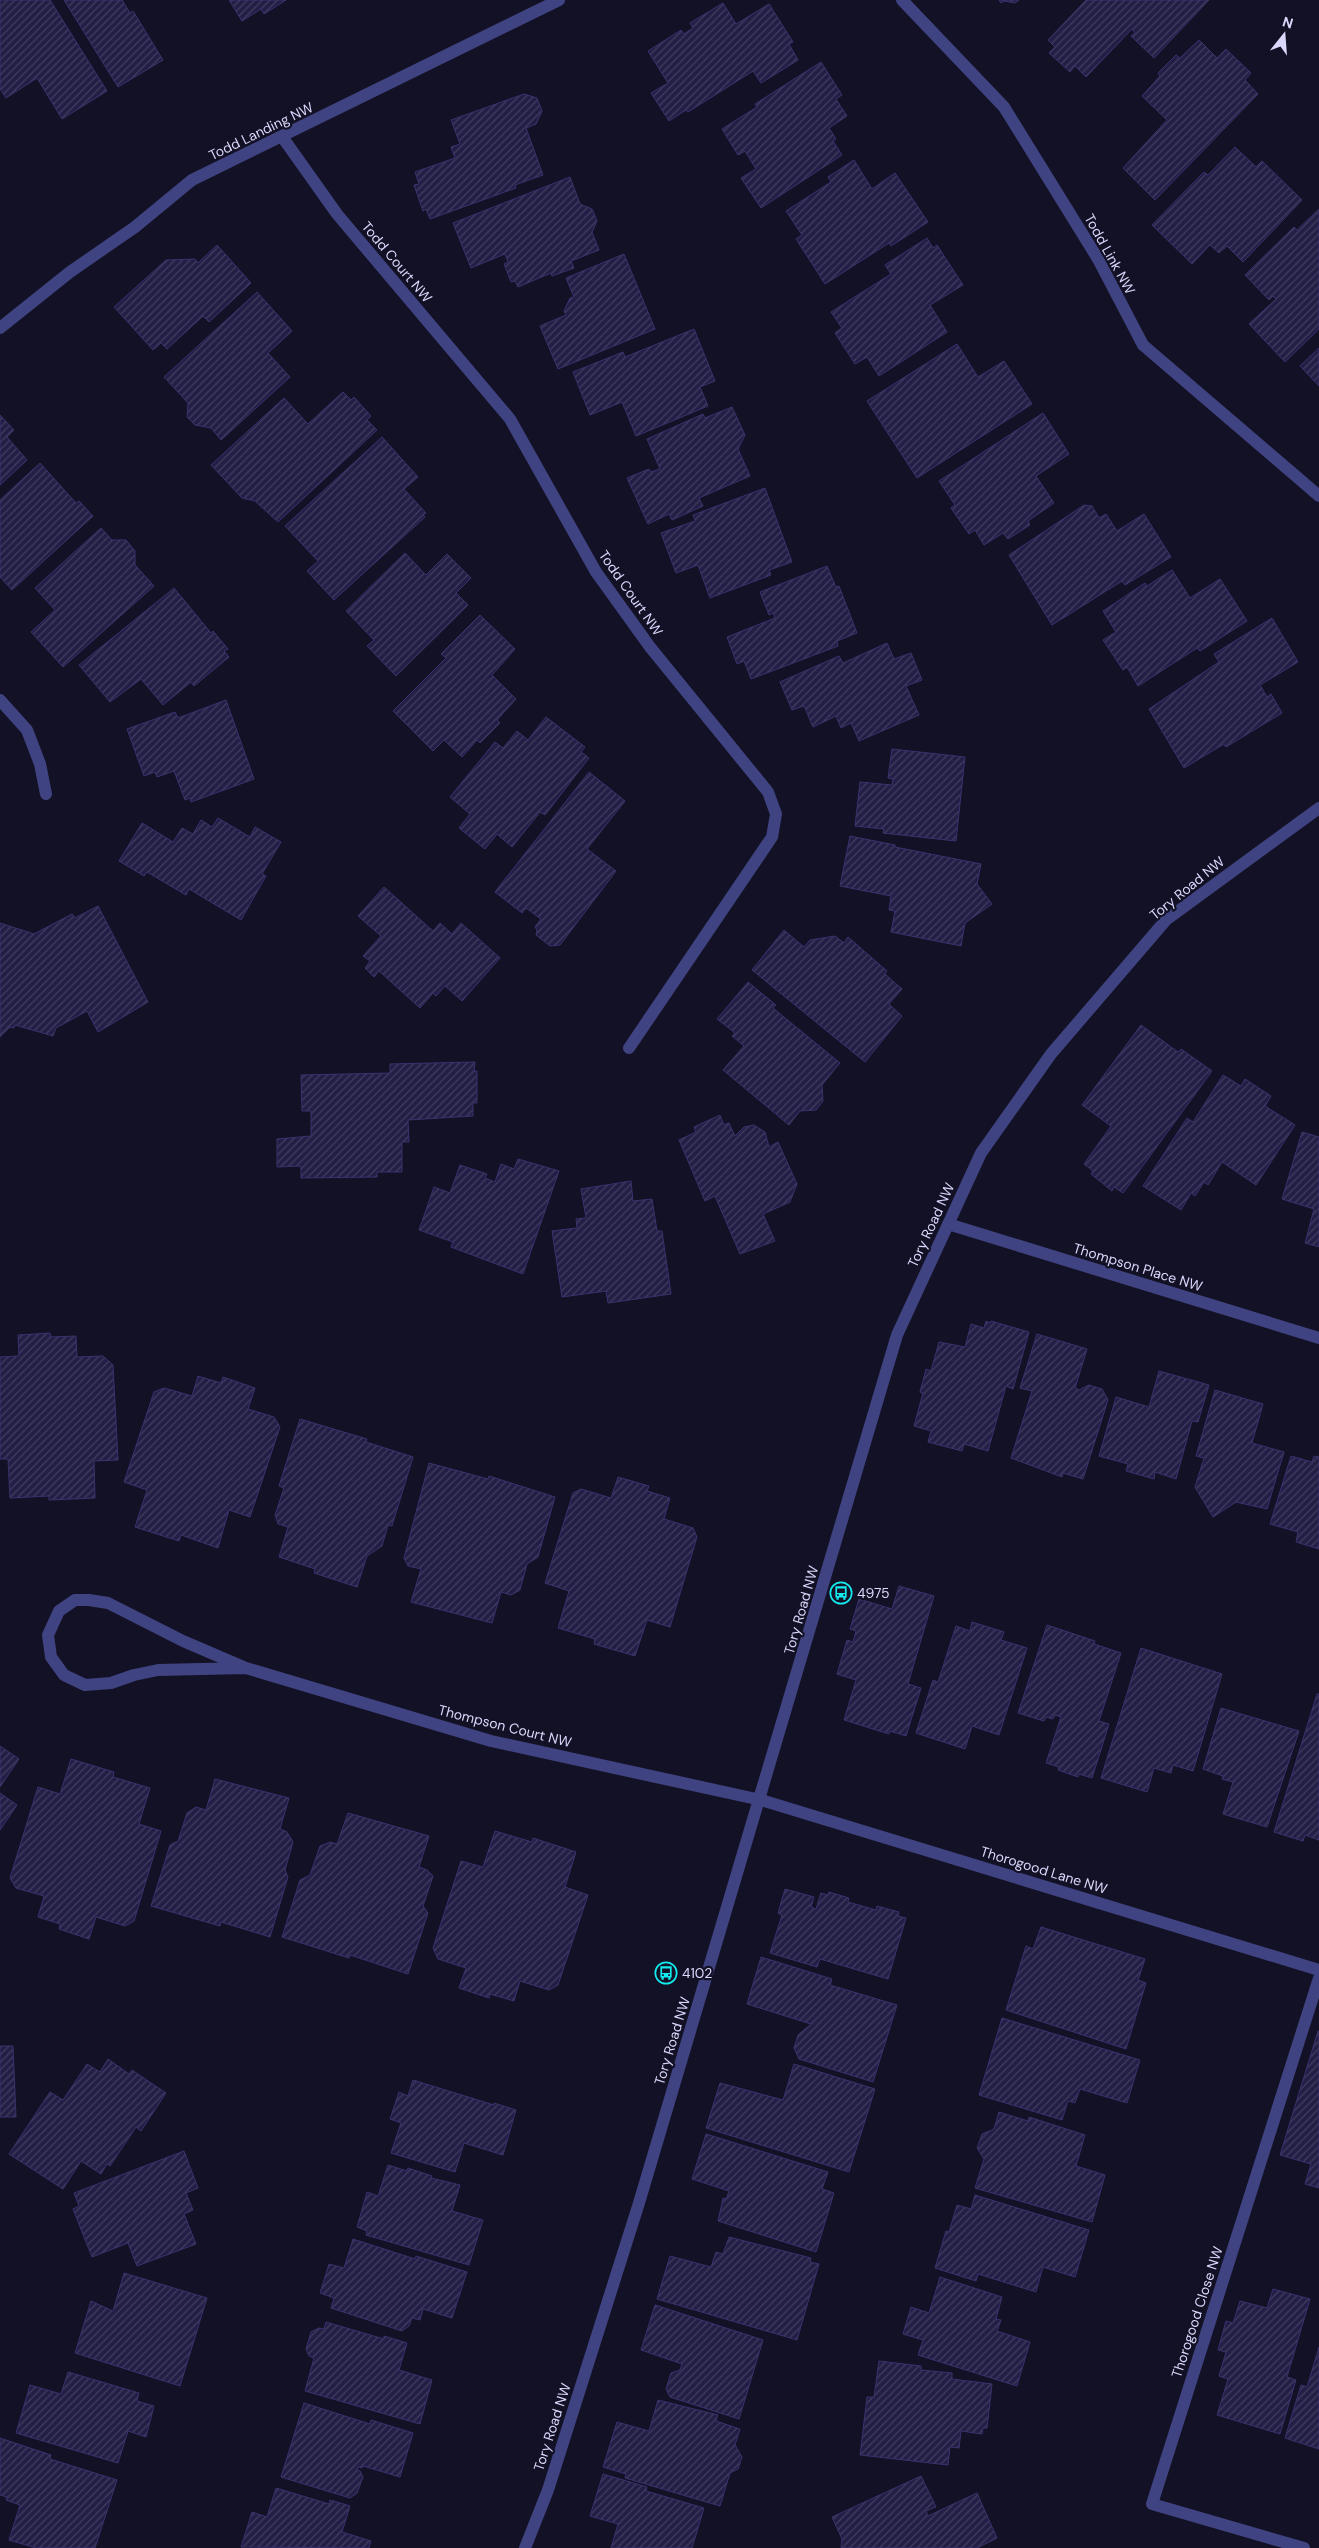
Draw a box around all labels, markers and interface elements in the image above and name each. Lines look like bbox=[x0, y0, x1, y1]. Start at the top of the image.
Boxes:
north arrow bbox=[1259, 10, 1309, 60]
text: N bbox=[1280, 12, 1295, 33]
street label: Todd Landing NW bbox=[206, 98, 317, 164]
street label: Todd Link NW bbox=[1081, 211, 1140, 298]
street label: Todd Court NW bbox=[358, 218, 436, 306]
street label: Todd Court NW bbox=[595, 547, 667, 640]
street label: Tory Road NW bbox=[1146, 852, 1228, 924]
street label: Tory Road NW bbox=[904, 1180, 959, 1270]
street label: Thompson Place NW bbox=[1071, 1239, 1205, 1295]
street label: Tory Road NW bbox=[780, 1563, 822, 1656]
bus stop icon: 4975 bbox=[829, 1581, 853, 1605]
place label: 4975 bbox=[857, 1584, 890, 1602]
street label: Thompson Court NW bbox=[437, 1701, 574, 1751]
street label: Thorogood Lane NW bbox=[978, 1842, 1110, 1898]
bus stop icon: 4102 bbox=[654, 1961, 678, 1985]
place label: 4102 bbox=[682, 1964, 712, 1982]
street label: Tory Road NW bbox=[650, 1994, 694, 2087]
street label: Thorogood Close NW bbox=[1167, 2244, 1227, 2380]
street label: Tory Road NW bbox=[529, 2380, 575, 2473]

